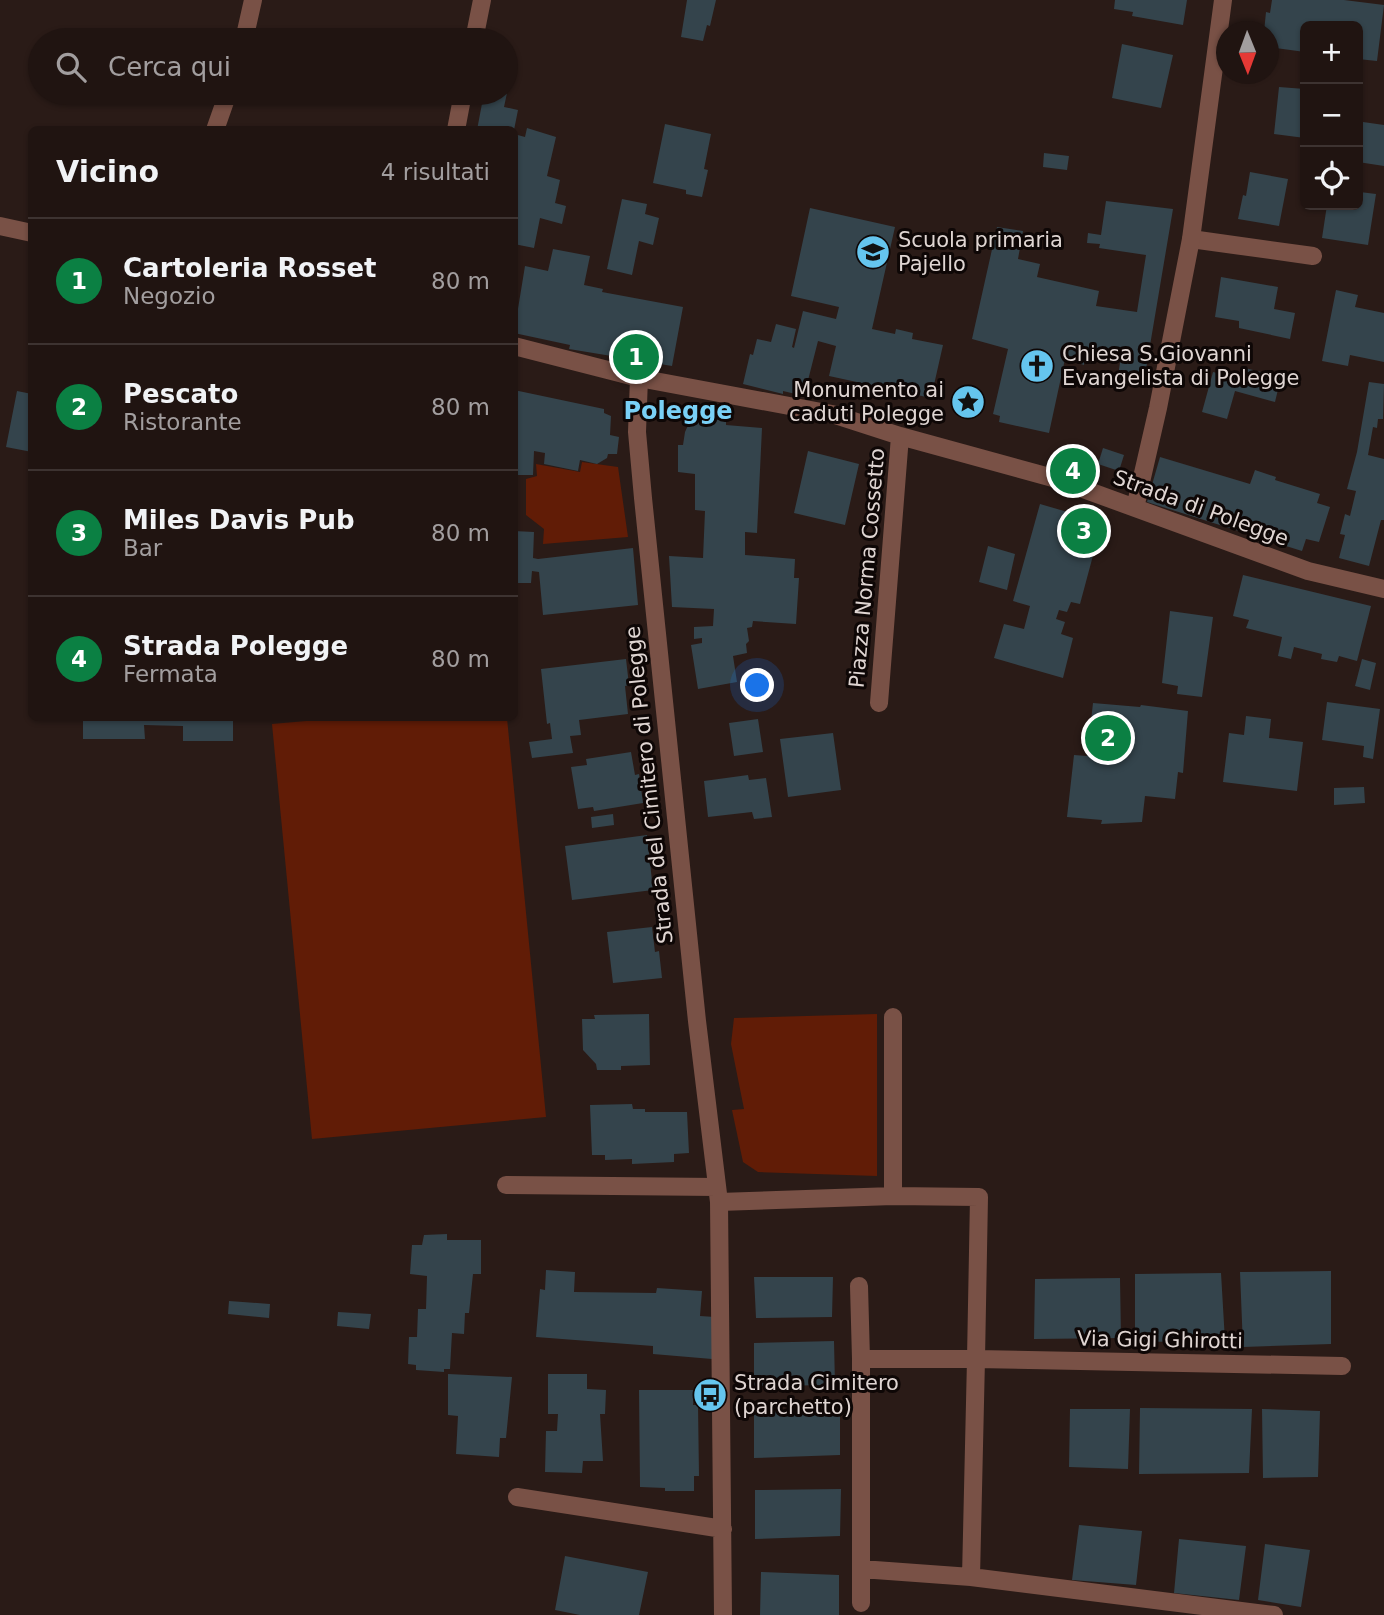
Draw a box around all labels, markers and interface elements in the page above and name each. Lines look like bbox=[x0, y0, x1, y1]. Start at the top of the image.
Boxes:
north arrow bbox=[1216, 21, 1279, 84]
map controls bbox=[1300, 21, 1363, 210]
button: + bbox=[1300, 21, 1363, 84]
search box bbox=[28, 28, 518, 105]
icon: search bbox=[52, 48, 90, 86]
text: Cerca qui bbox=[108, 52, 231, 82]
button: − bbox=[1300, 84, 1363, 147]
button: locate bbox=[1300, 147, 1363, 210]
text: Vicino bbox=[56, 154, 159, 189]
text: 4 risultati bbox=[381, 159, 490, 185]
place label: Scuola primaria Pajello bbox=[898, 228, 1063, 276]
school or university icon: Scuola primaria Pajello bbox=[854, 233, 892, 271]
text: Cartoleria Rosset bbox=[123, 253, 377, 283]
text: 1 bbox=[71, 268, 87, 294]
text: 80 m bbox=[431, 268, 490, 294]
text: Negozio bbox=[123, 283, 216, 309]
pin: 1 bbox=[613, 331, 659, 383]
place label: Chiesa S.Giovanni Evangelista di Polegge bbox=[1062, 342, 1299, 390]
church icon: Chiesa S.Giovanni Evangelista di Polegge bbox=[1018, 347, 1056, 385]
place label: Monumento ai caduti Polegge bbox=[789, 378, 944, 426]
text: Pescato bbox=[123, 379, 238, 409]
place icon: Monumento ai caduti Polegge bbox=[949, 383, 987, 421]
text: 2 bbox=[71, 394, 87, 420]
text: 80 m bbox=[431, 394, 490, 420]
district label: Polegge bbox=[623, 397, 733, 425]
text: Ristorante bbox=[123, 409, 242, 435]
pin: 4 bbox=[1050, 445, 1096, 497]
street label: Piazza Norma Cossetto bbox=[845, 447, 889, 689]
street label: Strada di Polegge bbox=[1110, 465, 1292, 551]
text: Miles Davis Pub bbox=[123, 505, 355, 535]
pin: 3 bbox=[1061, 505, 1107, 557]
text: 3 bbox=[71, 520, 87, 546]
text: 80 m bbox=[431, 520, 490, 546]
text: Bar bbox=[123, 535, 162, 561]
street label: Strada del Cimitero di Polegge bbox=[620, 625, 678, 945]
text: Strada Polegge bbox=[123, 631, 348, 661]
text: 4 bbox=[71, 646, 87, 672]
text: 80 m bbox=[431, 646, 490, 672]
text: Fermata bbox=[123, 661, 218, 687]
your location bbox=[740, 668, 774, 702]
pin: 2 bbox=[1085, 712, 1131, 764]
street label: Via Gigi Ghirotti bbox=[1077, 1327, 1243, 1353]
place label: Strada Cimitero (parchetto) bbox=[734, 1371, 899, 1419]
bus stop icon: Strada Cimitero (parchetto) bbox=[691, 1376, 729, 1414]

